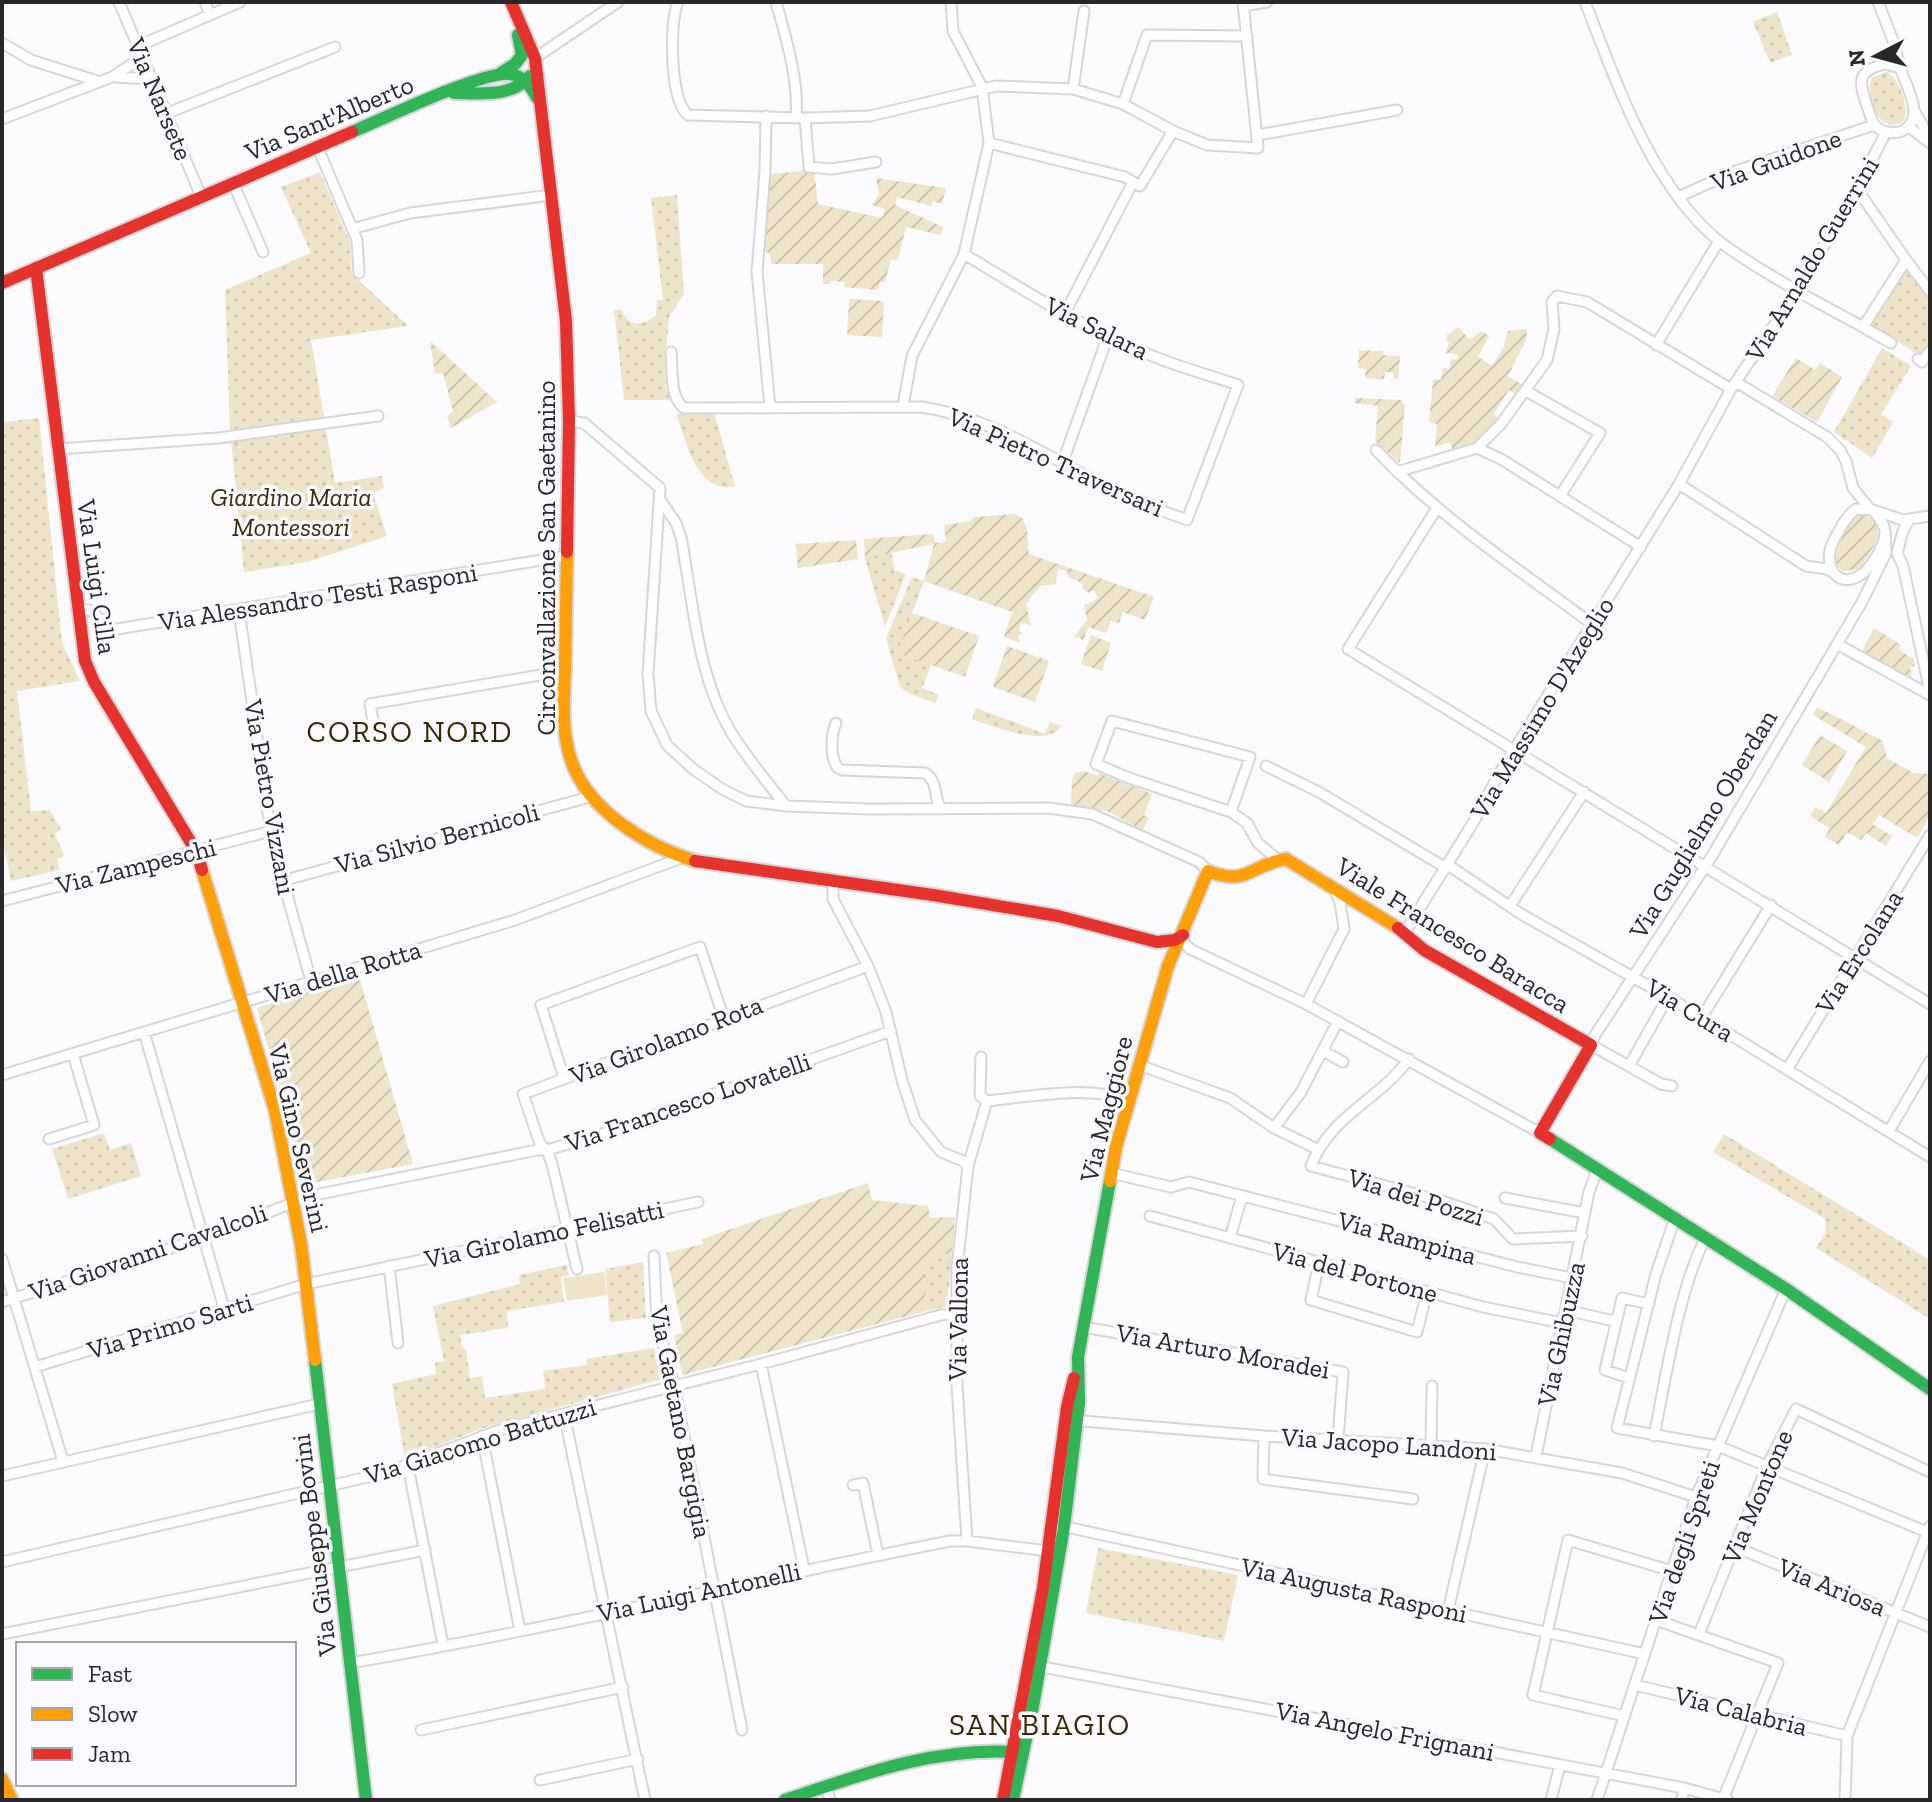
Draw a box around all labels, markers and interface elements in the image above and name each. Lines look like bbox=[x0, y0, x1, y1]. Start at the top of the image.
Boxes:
north arrow bbox=[1836, 16, 1916, 96]
street label: Via Narsete bbox=[120, 32, 200, 165]
text: N bbox=[1842, 48, 1871, 68]
street label: Via Sant'Alberto bbox=[239, 68, 418, 168]
street label: Via Guidone bbox=[1705, 122, 1846, 199]
street label: Via Arnaldo Guerrini bbox=[1738, 151, 1886, 368]
street label: Via Salara bbox=[1039, 289, 1154, 367]
street label: Circonvallazione San Gaetanino bbox=[530, 380, 562, 736]
street label: Via Pietro Traversari bbox=[942, 400, 1169, 524]
park label: Giardino Maria Montessori bbox=[210, 481, 372, 543]
street label: Via Luigi Cilla bbox=[70, 497, 124, 657]
street label: Via Alessandro Testi Rasponi bbox=[155, 556, 480, 638]
street label: Via Massimo D'Azeglio bbox=[1462, 591, 1621, 826]
street label: Via Pietro Vizzani bbox=[237, 696, 303, 897]
street label: Via Guglielmo Oberdan bbox=[1621, 704, 1784, 945]
district label: CORSO NORD bbox=[307, 714, 513, 750]
street label: Via Silvio Bernicoli bbox=[330, 795, 543, 881]
street label: Via Zampeschi bbox=[52, 831, 219, 902]
street label: Viale Francesco Baracca bbox=[1329, 850, 1576, 1020]
street label: Via Ercolana bbox=[1808, 884, 1910, 1021]
street label: Via della Rotta bbox=[260, 933, 425, 1011]
street label: Via Cura bbox=[1639, 971, 1740, 1049]
street label: Via Girolamo Rota bbox=[564, 988, 767, 1092]
street label: Via Maggiore bbox=[1072, 1033, 1140, 1186]
street label: Via Gino Severini bbox=[262, 1040, 336, 1235]
street label: Via Francesco Lovatelli bbox=[560, 1045, 815, 1159]
street label: Via dei Pozzi bbox=[1343, 1161, 1488, 1233]
street label: Via Girolamo Felisatti bbox=[421, 1193, 666, 1275]
street label: Via Giovanni Cavalcoli bbox=[24, 1196, 271, 1308]
street label: Via Rampina bbox=[1333, 1204, 1480, 1272]
street label: Via del Portone bbox=[1268, 1234, 1441, 1309]
street label: Via Vallona bbox=[941, 1256, 975, 1382]
street label: Via Ghibuzza bbox=[1530, 1258, 1592, 1410]
street label: Via Primo Sarti bbox=[83, 1286, 257, 1367]
street label: Via Gaetano Bargigia bbox=[643, 1302, 719, 1541]
street label: Via Arturo Moradei bbox=[1113, 1316, 1332, 1386]
street label: Via Giacomo Battuzzi bbox=[359, 1391, 600, 1492]
street label: Via Jacopo Landoni bbox=[1279, 1420, 1498, 1467]
street label: Via Montone bbox=[1714, 1425, 1800, 1570]
street label: Via Giuseppe Bovini bbox=[284, 1432, 344, 1659]
street label: Via degli Spreti bbox=[1641, 1456, 1727, 1629]
street label: Via Augusta Rasponi bbox=[1237, 1550, 1470, 1630]
street label: Via Ariosa bbox=[1772, 1551, 1891, 1623]
street label: Via Luigi Antonelli bbox=[593, 1555, 804, 1629]
legend bbox=[16, 1642, 296, 1786]
text: Fast bbox=[88, 1659, 132, 1688]
street label: Via Calabria bbox=[1670, 1679, 1811, 1743]
street label: Via Angelo Frignani bbox=[1272, 1694, 1497, 1768]
text: Slow bbox=[88, 1699, 138, 1728]
district label: SAN BIAGIO bbox=[949, 1707, 1131, 1743]
text: Jam bbox=[88, 1739, 131, 1768]

